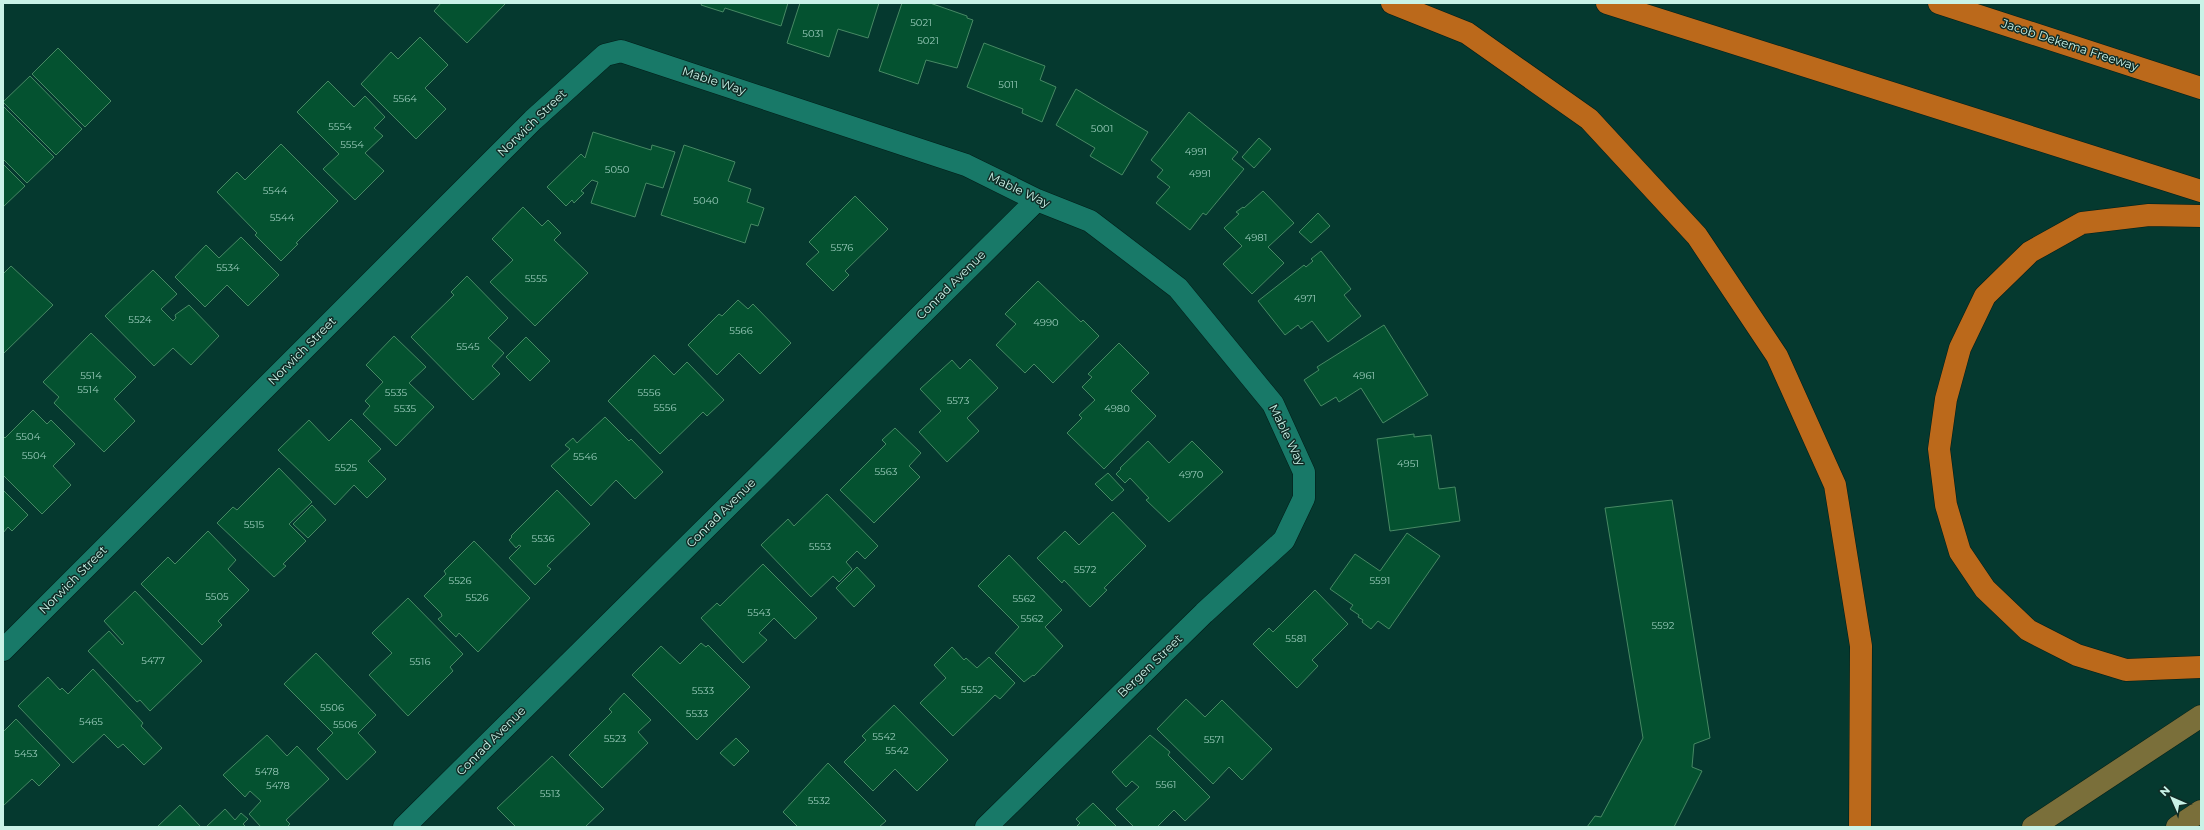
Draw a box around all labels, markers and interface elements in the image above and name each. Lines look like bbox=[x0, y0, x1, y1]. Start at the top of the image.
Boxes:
street label: Jacob Dekema Freeway bbox=[1999, 15, 2141, 74]
house number: 5021 bbox=[910, 16, 932, 29]
house number: 5031 bbox=[802, 27, 824, 40]
house number: 5021 bbox=[917, 34, 939, 47]
street label: Mable Way bbox=[680, 63, 748, 98]
house number: 5011 bbox=[998, 78, 1018, 91]
street label: Norwich Street bbox=[494, 86, 569, 159]
house number: 5564 bbox=[393, 92, 417, 105]
house number: 5554 bbox=[328, 120, 352, 133]
house number: 5001 bbox=[1091, 122, 1113, 135]
house number: 5554 bbox=[340, 138, 364, 151]
house number: 4991 bbox=[1185, 145, 1207, 158]
house number: 5050 bbox=[605, 163, 630, 176]
house number: 4991 bbox=[1189, 167, 1211, 180]
street label: Mable Way bbox=[986, 169, 1053, 211]
house number: 5544 bbox=[263, 184, 288, 197]
house number: 5040 bbox=[693, 194, 719, 207]
house number: 5544 bbox=[270, 211, 295, 224]
house number: 4981 bbox=[1245, 231, 1267, 244]
house number: 5576 bbox=[831, 241, 853, 254]
street label: Conrad Avenue bbox=[913, 247, 988, 322]
house number: 5534 bbox=[216, 261, 240, 274]
house number: 5555 bbox=[525, 272, 548, 285]
house number: 4971 bbox=[1294, 292, 1316, 305]
house number: 5524 bbox=[128, 313, 152, 326]
street label: Norwich Street bbox=[264, 313, 339, 388]
house number: 4990 bbox=[1033, 316, 1059, 329]
house number: 5566 bbox=[729, 324, 753, 337]
house number: 5545 bbox=[456, 340, 480, 353]
house number: 5514 bbox=[80, 369, 102, 382]
house number: 4961 bbox=[1353, 369, 1375, 382]
house number: 5514 bbox=[77, 383, 99, 396]
house number: 5535 bbox=[385, 386, 408, 399]
house number: 5556 bbox=[638, 386, 660, 399]
house number: 5573 bbox=[947, 394, 970, 407]
house number: 5556 bbox=[654, 401, 676, 414]
house number: 5535 bbox=[394, 402, 417, 415]
house number: 4980 bbox=[1104, 402, 1130, 415]
street label: Mable Way bbox=[1266, 402, 1309, 468]
house number: 5504 bbox=[16, 430, 41, 443]
house number: 5504 bbox=[22, 449, 47, 462]
house number: 5546 bbox=[573, 450, 597, 463]
house number: 4951 bbox=[1397, 457, 1419, 470]
house number: 5525 bbox=[335, 461, 358, 474]
house number: 5563 bbox=[875, 465, 898, 478]
house number: 4970 bbox=[1179, 468, 1204, 481]
street label: Conrad Avenue bbox=[683, 475, 758, 550]
house number: 5515 bbox=[244, 518, 265, 531]
house number: 5536 bbox=[532, 532, 554, 545]
house number: 5553 bbox=[809, 540, 832, 553]
street label: Norwich Street bbox=[35, 542, 110, 617]
house number: 5572 bbox=[1074, 563, 1097, 576]
house number: 5526 bbox=[449, 574, 471, 587]
house number: 5591 bbox=[1370, 574, 1390, 587]
house number: 5505 bbox=[205, 590, 229, 603]
house number: 5526 bbox=[466, 591, 488, 604]
house number: 5562 bbox=[1012, 592, 1036, 605]
house number: 5543 bbox=[747, 606, 771, 619]
house number: 5562 bbox=[1020, 612, 1044, 625]
house number: 5592 bbox=[1651, 619, 1675, 632]
street label: Bergen Street bbox=[1114, 631, 1185, 700]
house number: 5581 bbox=[1285, 632, 1307, 645]
house number: 5477 bbox=[141, 654, 165, 667]
house number: 5516 bbox=[410, 655, 430, 668]
house number: 5552 bbox=[961, 683, 984, 696]
house number: 5533 bbox=[692, 684, 715, 697]
house number: 5506 bbox=[320, 701, 344, 714]
street label: Conrad Avenue bbox=[453, 703, 528, 778]
house number: 5533 bbox=[686, 707, 709, 720]
house number: 5465 bbox=[79, 715, 103, 728]
house number: 5506 bbox=[333, 718, 357, 731]
house number: 5542 bbox=[872, 730, 896, 743]
house number: 5523 bbox=[604, 732, 627, 745]
house number: 5571 bbox=[1204, 733, 1224, 746]
house number: 5542 bbox=[885, 744, 909, 757]
house number: 5453 bbox=[14, 747, 38, 760]
house number: 5478 bbox=[255, 765, 279, 778]
house number: 5561 bbox=[1156, 778, 1176, 791]
north arrow bbox=[2152, 778, 2192, 818]
house number: 5478 bbox=[266, 779, 290, 792]
text: N bbox=[2157, 783, 2173, 799]
house number: 5513 bbox=[540, 787, 561, 800]
house number: 5532 bbox=[808, 794, 831, 807]

